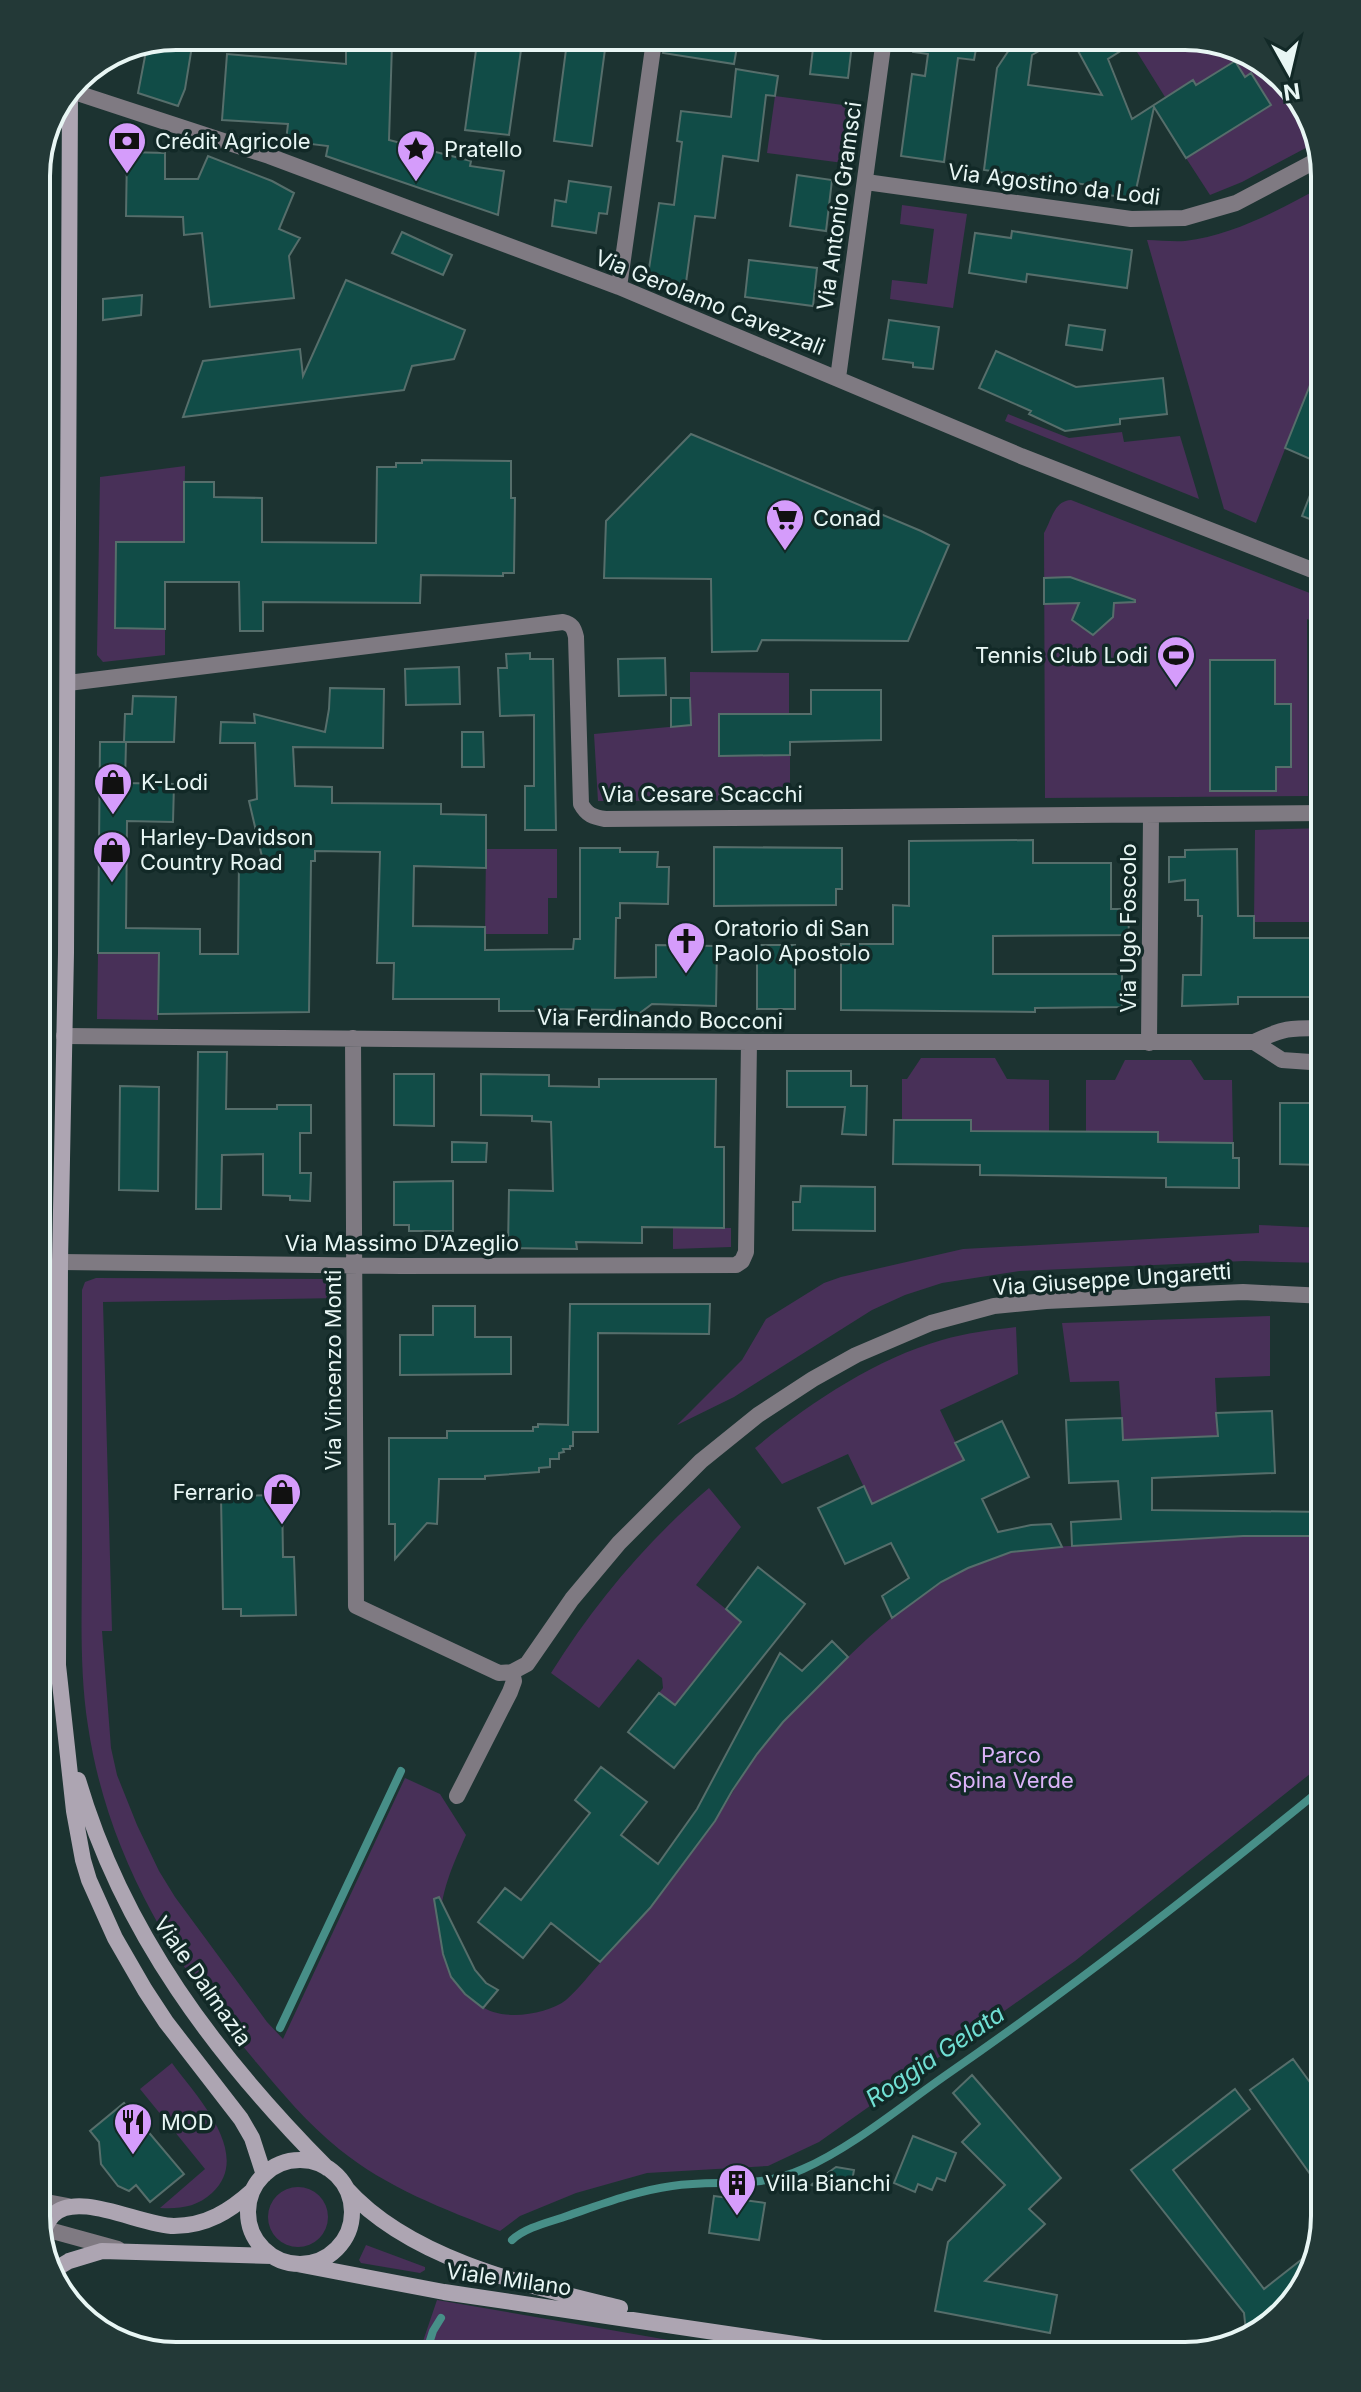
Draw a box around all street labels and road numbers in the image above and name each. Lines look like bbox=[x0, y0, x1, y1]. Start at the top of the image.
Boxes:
street label: Via Antonio Gramsci bbox=[811, 100, 867, 312]
street label: Via Agostino da Lodi bbox=[946, 158, 1162, 210]
street label: Via Gerolamo Cavezzali bbox=[591, 244, 829, 360]
street label: Via Cesare Scacchi bbox=[601, 781, 803, 807]
street label: Via Ugo Foscolo bbox=[1115, 843, 1141, 1013]
street label: Via Ferdinando Bocconi bbox=[537, 1004, 783, 1034]
street label: Via Massimo D’Azeglio bbox=[285, 1230, 519, 1256]
street label: Via Giuseppe Ungaretti bbox=[992, 1258, 1232, 1300]
street label: Via Vincenzo Monti bbox=[320, 1270, 346, 1470]
street label: Viale Dalmazia bbox=[149, 1911, 257, 2051]
street label: Viale Milano bbox=[445, 2257, 573, 2301]

